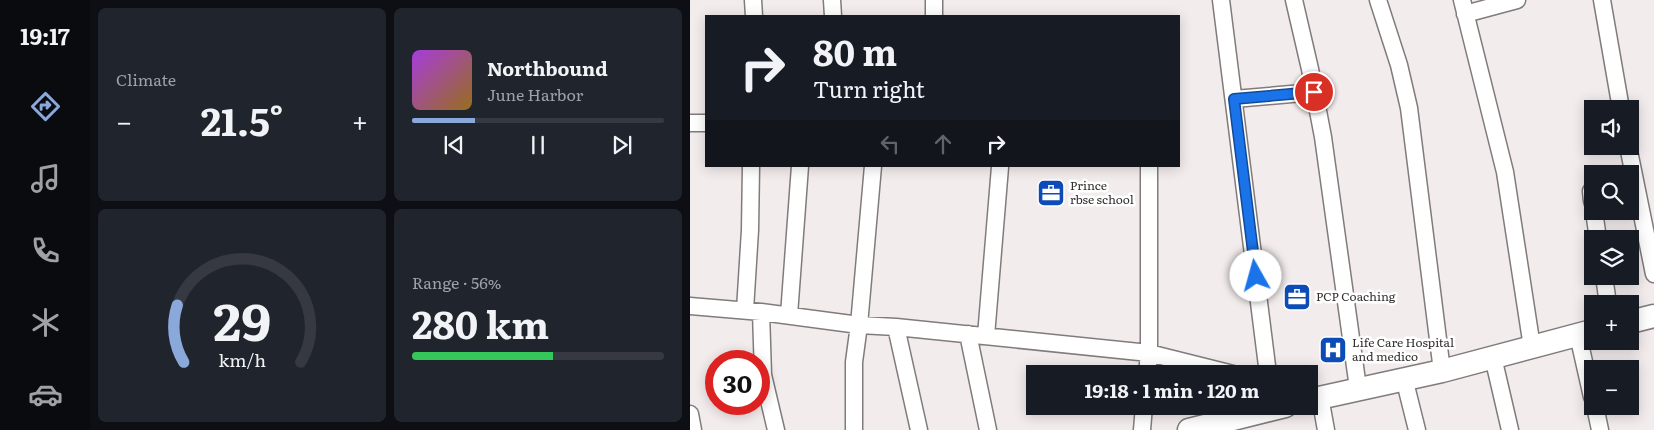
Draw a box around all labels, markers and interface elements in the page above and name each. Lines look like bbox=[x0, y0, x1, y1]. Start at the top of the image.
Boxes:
text: 19:17 bbox=[20, 19, 70, 52]
text: 80 m bbox=[813, 25, 897, 77]
icon: right bbox=[730, 35, 795, 100]
text: Northbound bbox=[487, 54, 608, 82]
text: Climate bbox=[116, 67, 176, 91]
pin bbox=[1293, 71, 1335, 113]
text: Turn right bbox=[813, 72, 925, 105]
icon: arrive bbox=[1300, 78, 1328, 106]
text: June Harbor bbox=[487, 82, 583, 106]
icon: directions bbox=[28, 89, 63, 124]
text: 21.5° bbox=[201, 91, 283, 148]
text: − bbox=[116, 99, 132, 141]
text: + bbox=[352, 99, 368, 141]
map controls bbox=[1584, 100, 1639, 415]
button: sound bbox=[1584, 100, 1639, 155]
icon: left bbox=[876, 130, 904, 158]
icon: ahead bbox=[929, 130, 957, 158]
icon: right bbox=[982, 130, 1010, 158]
icon: previous bbox=[440, 131, 468, 159]
icon: pause bbox=[524, 131, 552, 159]
icon: next bbox=[608, 131, 636, 159]
icon: music bbox=[28, 161, 63, 196]
button: search bbox=[1584, 165, 1639, 220]
place label: Prince rbse school bbox=[1070, 176, 1134, 208]
office icon: Prince rbse school bbox=[1036, 178, 1066, 208]
button: layers bbox=[1584, 230, 1639, 285]
icon: phone bbox=[28, 233, 63, 268]
position arrow bbox=[1229, 249, 1281, 301]
text: Range · 56% bbox=[412, 270, 501, 294]
text: 29 bbox=[213, 280, 271, 357]
office icon: PCP Coaching bbox=[1282, 282, 1312, 312]
place label: PCP Coaching bbox=[1316, 287, 1396, 305]
text: 280 km bbox=[412, 294, 549, 351]
button: + bbox=[1584, 295, 1639, 350]
icon: climate bbox=[28, 305, 63, 340]
place label: Life Care Hospital and medico bbox=[1352, 333, 1454, 365]
hospital icon: Life Care Hospital and medico bbox=[1318, 335, 1348, 365]
text: km/h bbox=[218, 346, 266, 373]
speed limit sign: 30 bbox=[705, 350, 770, 415]
button: − bbox=[1584, 360, 1639, 415]
text: 19:18 · 1 min · 120 m bbox=[1084, 376, 1260, 404]
icon: car bbox=[28, 377, 63, 412]

